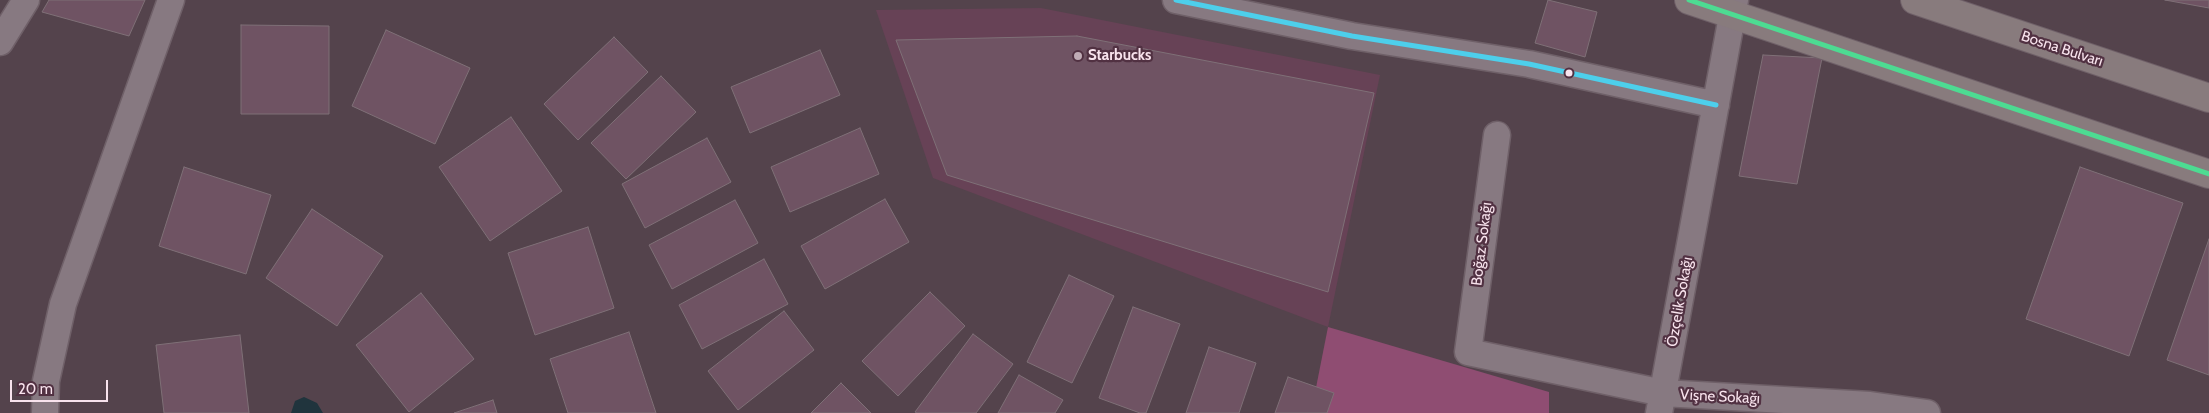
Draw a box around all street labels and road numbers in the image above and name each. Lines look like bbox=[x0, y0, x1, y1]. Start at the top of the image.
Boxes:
street label: Bosna Bulvarı bbox=[2019, 27, 2105, 71]
street label: Boğaz Sokağı bbox=[1468, 201, 1496, 287]
street label: Özçelik Sokağı bbox=[1663, 256, 1697, 348]
street label: Vişne Sokağı bbox=[1680, 386, 1760, 408]

